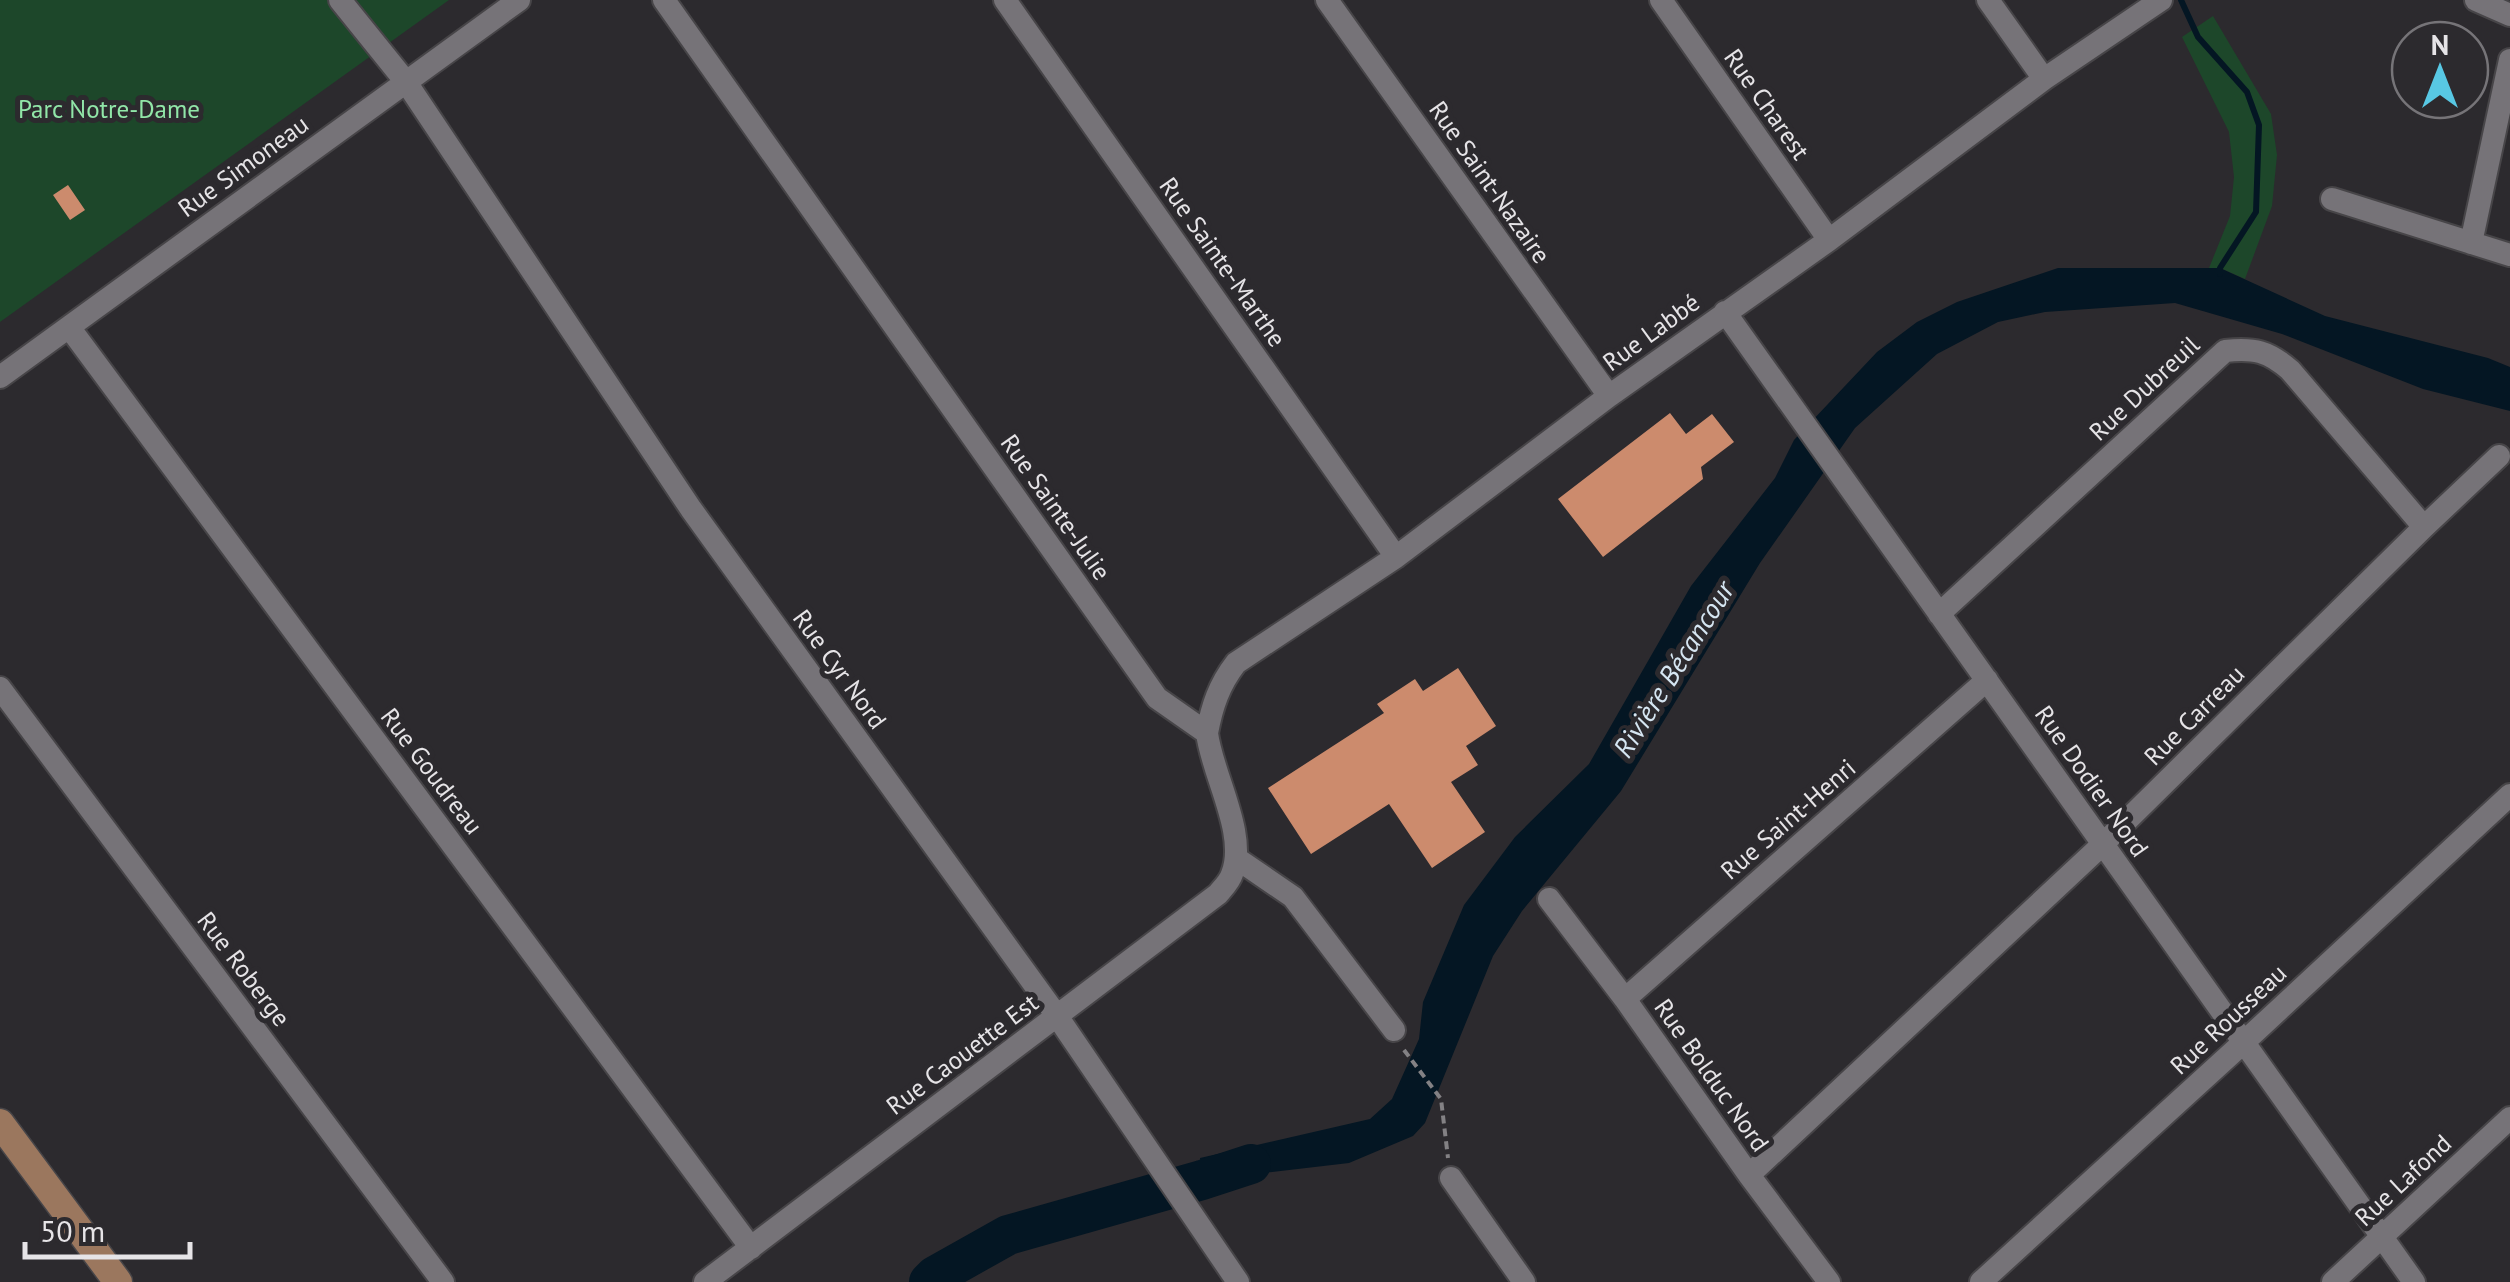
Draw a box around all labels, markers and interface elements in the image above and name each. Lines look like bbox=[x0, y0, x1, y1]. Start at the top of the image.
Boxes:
north arrow bbox=[2390, 20, 2490, 120]
text: N bbox=[2431, 26, 2449, 63]
street label: Rue Charest bbox=[1717, 42, 1817, 166]
park label: Parc Notre-Dame bbox=[18, 93, 200, 125]
street label: Rue Saint-Nazaire bbox=[1422, 95, 1558, 269]
street label: Rue Simoneau bbox=[172, 108, 314, 224]
street label: Rue Sainte-Marthe bbox=[1153, 171, 1293, 353]
street label: Rue Labbé bbox=[1596, 286, 1706, 378]
street label: Rue Dubreuil bbox=[2082, 328, 2206, 447]
street label: Rue Sainte-Julie bbox=[994, 428, 1118, 586]
water label: Rivière Bécancour bbox=[1604, 572, 1743, 764]
street label: Rue Cyr Nord bbox=[786, 603, 894, 735]
street label: Rue Carreau bbox=[2137, 658, 2251, 772]
street label: Rue Dodier Nord bbox=[2028, 699, 2156, 863]
street label: Rue Goudreau bbox=[374, 701, 490, 841]
street label: Rue Saint-Henri bbox=[1714, 752, 1862, 886]
street label: Rue Roberge bbox=[190, 905, 298, 1033]
street label: Rue Rousseau bbox=[2163, 957, 2293, 1081]
street label: Rue Caouette Est bbox=[880, 986, 1045, 1121]
street label: Rue Bolduc Nord bbox=[1647, 992, 1777, 1158]
street label: Rue Lafond bbox=[2348, 1127, 2458, 1233]
scale bar bbox=[25, 1197, 190, 1259]
text: 50 m bbox=[40, 1211, 105, 1250]

